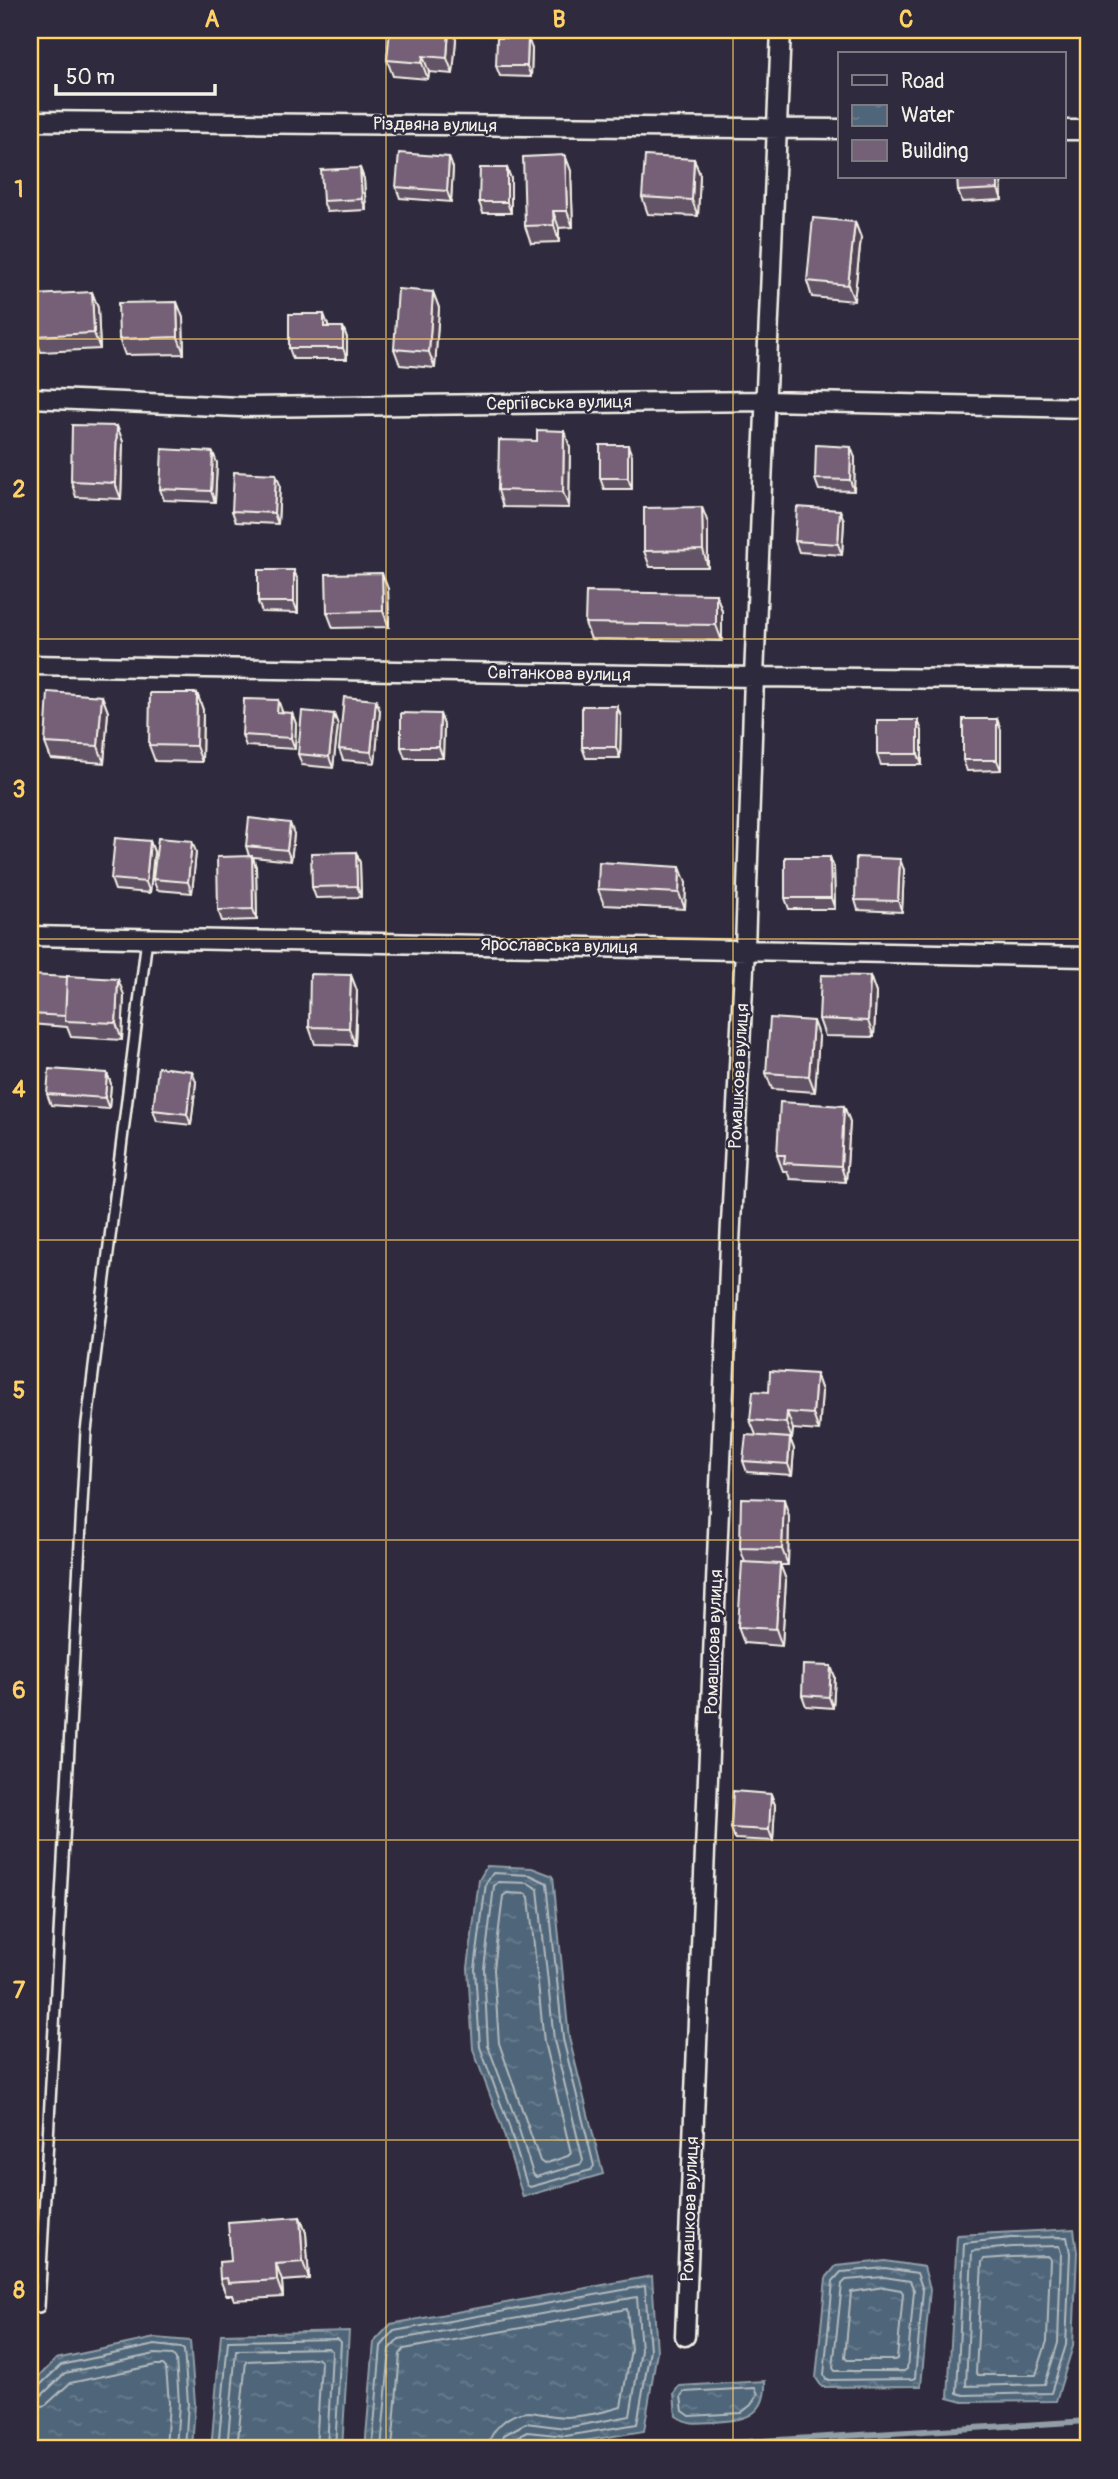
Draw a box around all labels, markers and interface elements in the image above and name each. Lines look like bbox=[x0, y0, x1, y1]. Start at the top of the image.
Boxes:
text: A bbox=[205, 5, 220, 34]
text: B bbox=[552, 5, 566, 34]
text: C bbox=[899, 5, 913, 34]
scale bar bbox=[56, 52, 215, 96]
legend bbox=[838, 52, 1066, 178]
text: 50 m bbox=[66, 64, 115, 91]
text: Road bbox=[901, 68, 945, 95]
text: Water bbox=[901, 102, 955, 129]
street label: Різдвяна вулиця bbox=[373, 112, 497, 138]
text: Building bbox=[901, 138, 968, 165]
text: 1 bbox=[15, 175, 24, 204]
street label: Сергіївська вулиця bbox=[486, 390, 632, 416]
text: 2 bbox=[13, 475, 26, 504]
street label: Світанкова вулиця bbox=[487, 661, 631, 687]
text: 3 bbox=[13, 775, 25, 804]
street label: Ярославська вулиця bbox=[480, 933, 638, 959]
street label: Ромашкова вулиця bbox=[724, 1003, 754, 1149]
text: 4 bbox=[12, 1075, 26, 1104]
text: 5 bbox=[13, 1376, 25, 1405]
street label: Ромашкова вулиця bbox=[700, 1569, 728, 1715]
text: 6 bbox=[12, 1676, 26, 1705]
text: 7 bbox=[13, 1976, 26, 2005]
street label: Ромашкова вулиця bbox=[676, 2136, 704, 2282]
text: 8 bbox=[13, 2276, 25, 2305]

